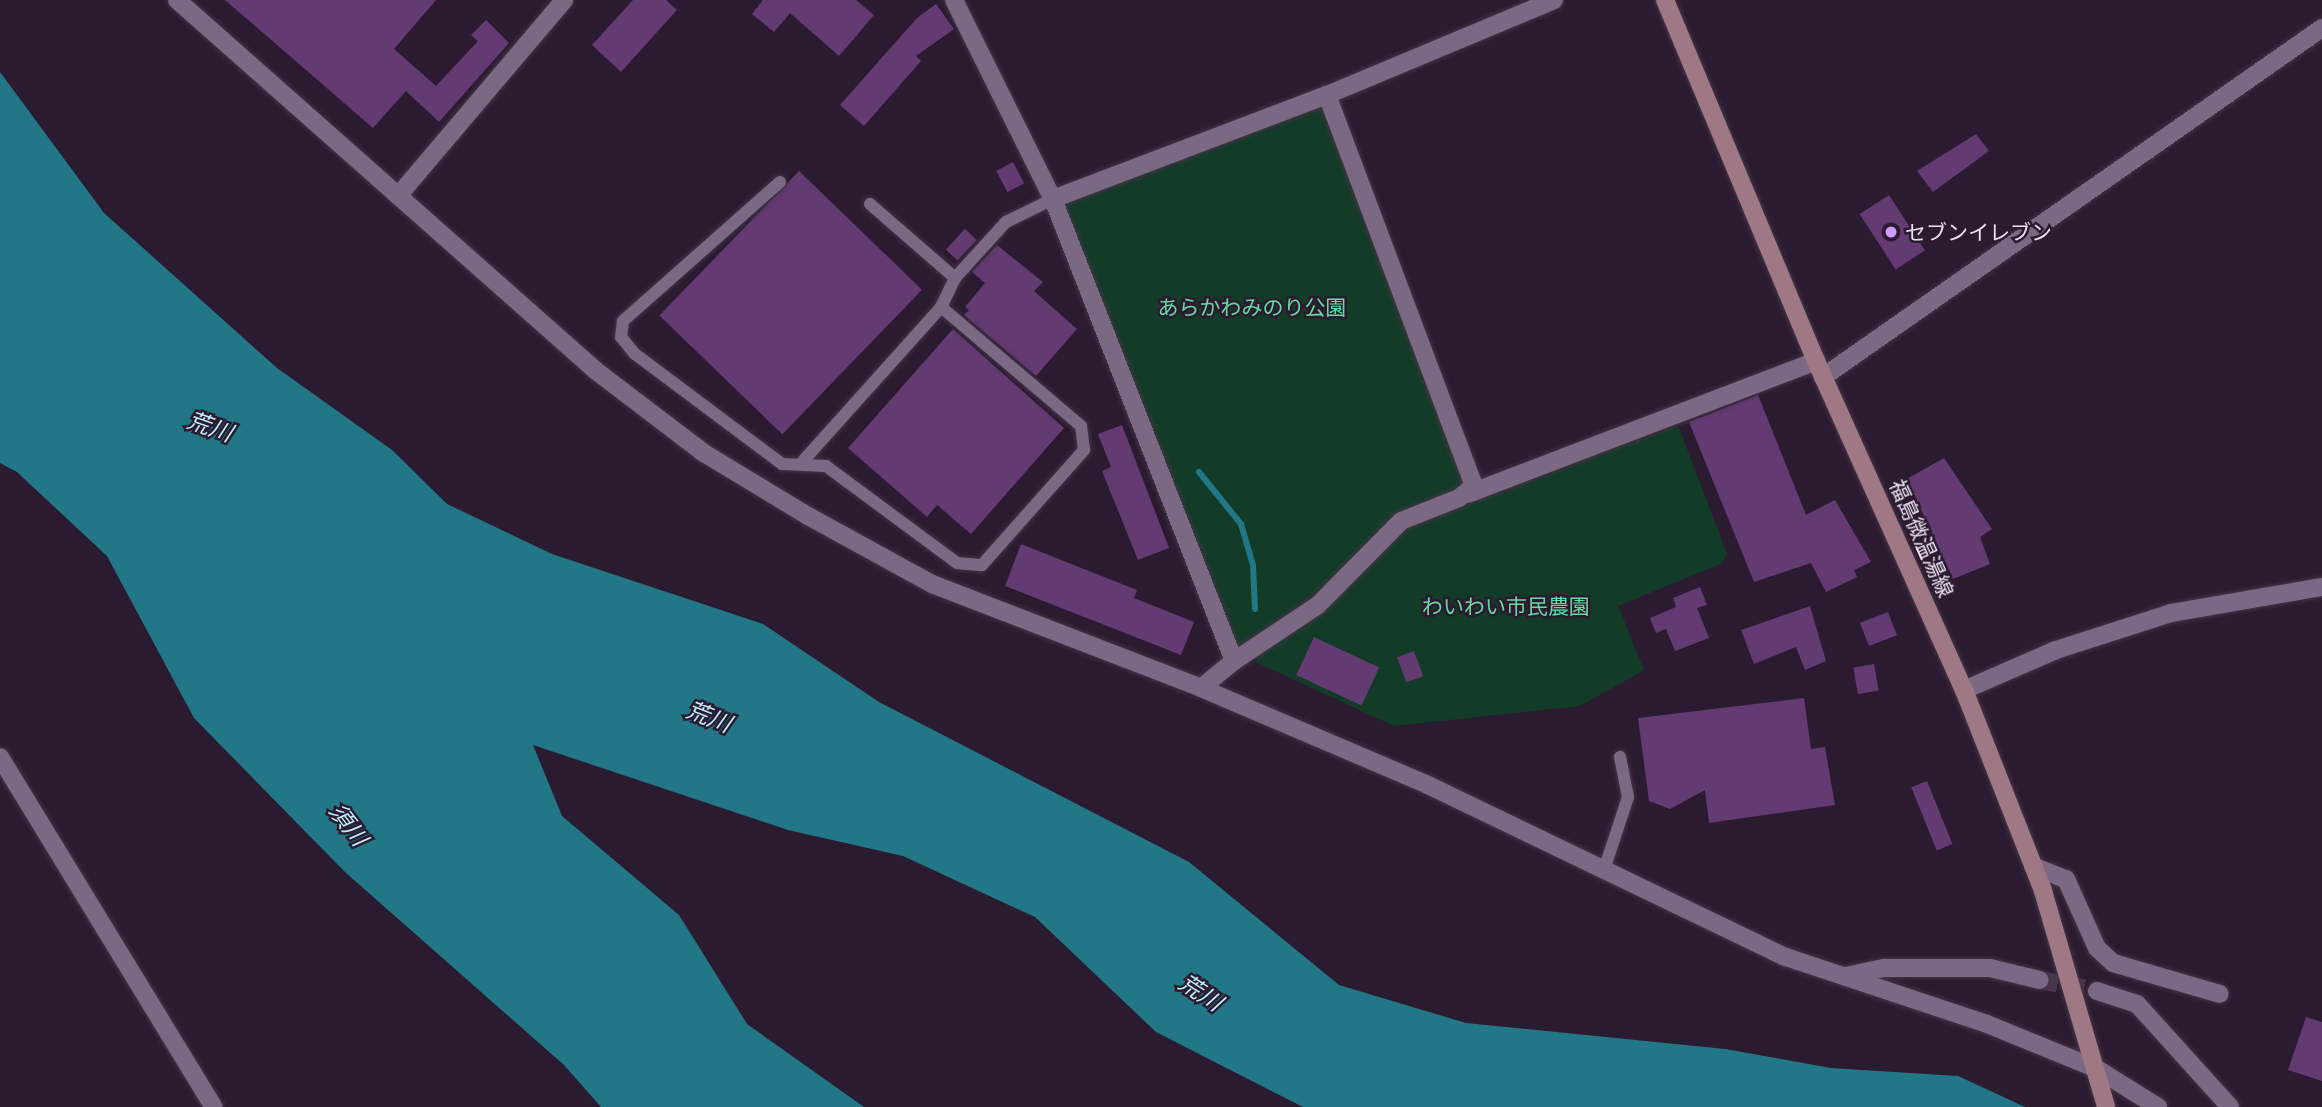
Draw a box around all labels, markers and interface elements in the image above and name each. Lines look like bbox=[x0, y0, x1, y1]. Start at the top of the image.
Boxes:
place label: セブンイレブン bbox=[1905, 219, 2052, 245]
marker: セブンイレブン bbox=[1883, 224, 1899, 240]
park label: あらかわみのり公園 bbox=[1158, 294, 1346, 320]
water label: 荒川 bbox=[184, 405, 236, 447]
street label: 福島微温湯線 bbox=[1885, 475, 1959, 601]
park label: わいわい市民農園 bbox=[1422, 593, 1590, 619]
water label: 荒川 bbox=[683, 695, 735, 737]
water label: 須川 bbox=[324, 797, 374, 851]
water label: 荒川 bbox=[1174, 968, 1228, 1016]

